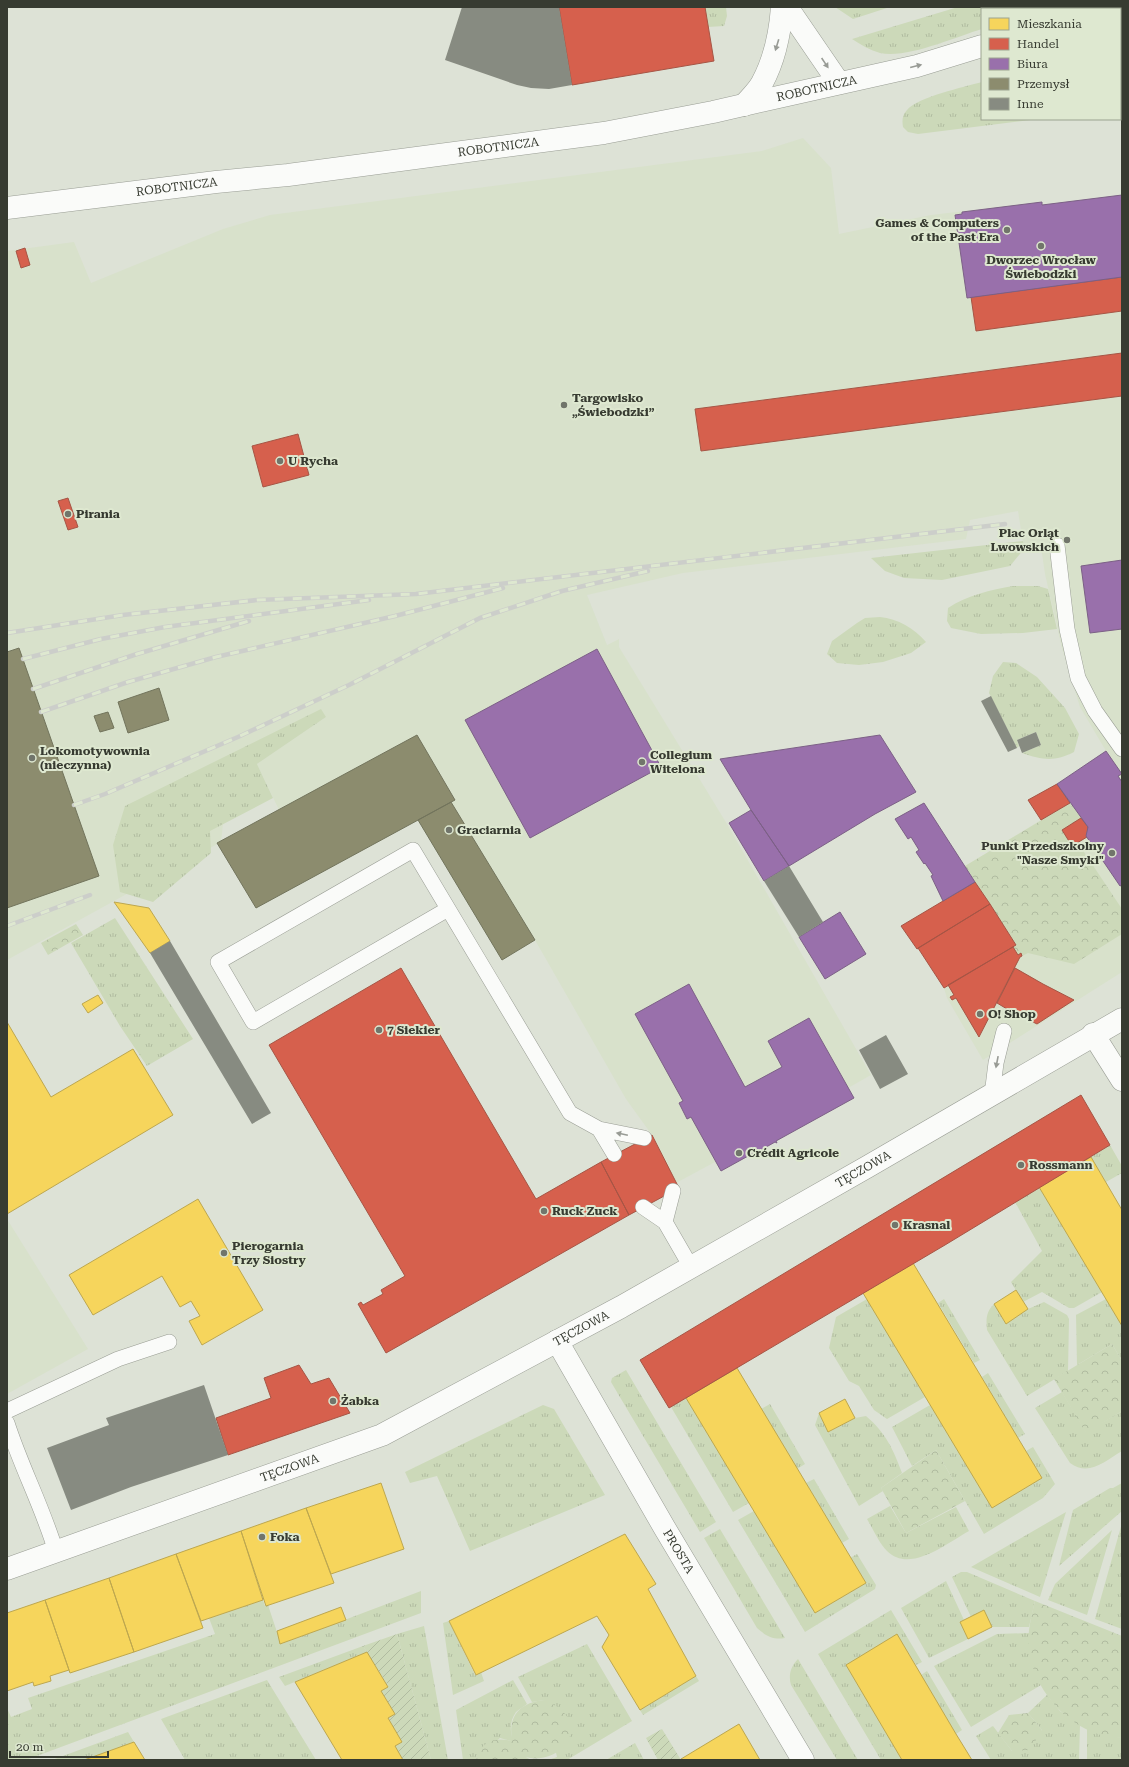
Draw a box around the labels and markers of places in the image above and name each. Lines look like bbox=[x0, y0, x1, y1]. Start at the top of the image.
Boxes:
place label: Games & Computers of the Past Era bbox=[875, 216, 999, 244]
marker: Games & Computers of the Past Era bbox=[1002, 225, 1012, 235]
marker: Dworzec Wrocław Świebodzki bbox=[1036, 241, 1046, 251]
place label: Dworzec Wrocław Świebodzki bbox=[986, 253, 1097, 281]
place label: Targowisko „Świebodzki” bbox=[572, 391, 655, 419]
marker: Targowisko „Świebodzki” bbox=[559, 400, 569, 410]
place label: U Rycha bbox=[288, 454, 338, 468]
marker: U Rycha bbox=[275, 456, 285, 466]
place label: Pirania bbox=[76, 507, 120, 521]
marker: Pirania bbox=[63, 509, 73, 519]
place label: Plac Orląt Lwowskich bbox=[990, 526, 1059, 554]
marker: Plac Orląt Lwowskich bbox=[1062, 535, 1072, 545]
place label: Lokomotywownia (nieczynna) bbox=[40, 744, 150, 772]
place label: Collegium Witelona bbox=[650, 748, 712, 776]
marker: Lokomotywownia (nieczynna) bbox=[27, 753, 37, 763]
marker: Collegium Witelona bbox=[637, 757, 647, 767]
place label: Graciarnia bbox=[457, 823, 521, 837]
marker: Graciarnia bbox=[444, 825, 454, 835]
place label: Punkt Przedszkolny "Nasze Smyki" bbox=[981, 839, 1105, 867]
marker: Punkt Przedszkolny "Nasze Smyki" bbox=[1107, 848, 1117, 858]
place label: O! Shop bbox=[988, 1007, 1036, 1021]
marker: O! Shop bbox=[975, 1009, 985, 1019]
place label: 7 Siekier bbox=[387, 1023, 441, 1037]
marker: 7 Siekier bbox=[374, 1025, 384, 1035]
place label: Crédit Agricole bbox=[747, 1146, 839, 1160]
marker: Crédit Agricole bbox=[734, 1148, 744, 1158]
place label: Rossmann bbox=[1029, 1158, 1093, 1172]
marker: Rossmann bbox=[1016, 1160, 1026, 1170]
place label: Ruck Zuck bbox=[552, 1204, 618, 1218]
marker: Ruck Zuck bbox=[539, 1206, 549, 1216]
place label: Krasnal bbox=[903, 1218, 950, 1232]
marker: Krasnal bbox=[890, 1220, 900, 1230]
place label: Pierogarnia Trzy Siostry bbox=[232, 1239, 307, 1267]
marker: Pierogarnia Trzy Siostry bbox=[219, 1248, 229, 1258]
place label: Żabka bbox=[341, 1394, 379, 1408]
marker: Żabka bbox=[328, 1396, 338, 1406]
place label: Foka bbox=[270, 1530, 300, 1544]
marker: Foka bbox=[257, 1532, 267, 1542]

